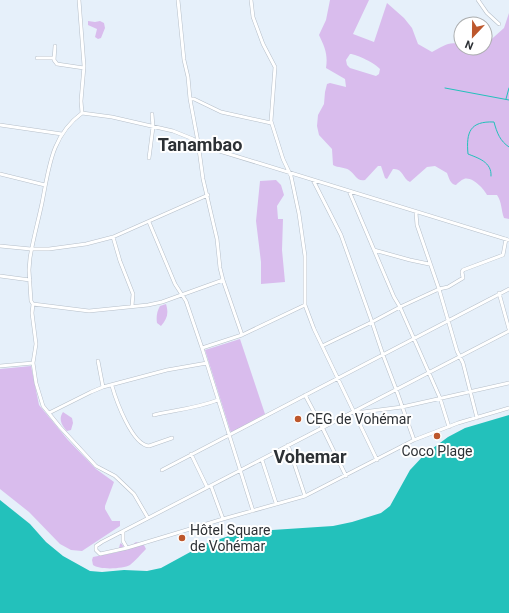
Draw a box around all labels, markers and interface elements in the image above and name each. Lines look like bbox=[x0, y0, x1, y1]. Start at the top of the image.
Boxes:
north arrow bbox=[453, 16, 493, 56]
text: N bbox=[463, 37, 475, 52]
district label: Tanambao bbox=[158, 134, 242, 155]
place label: CEG de Vohémar bbox=[306, 411, 411, 427]
marker: CEG de Vohémar bbox=[293, 414, 303, 424]
marker: Coco Plage bbox=[432, 431, 442, 441]
place label: Coco Plage bbox=[401, 443, 473, 459]
district label: Vohemar bbox=[273, 446, 347, 467]
place label: Hôtel Square de Vohémar bbox=[190, 522, 271, 554]
marker: Hôtel Square de Vohémar bbox=[177, 533, 187, 543]

